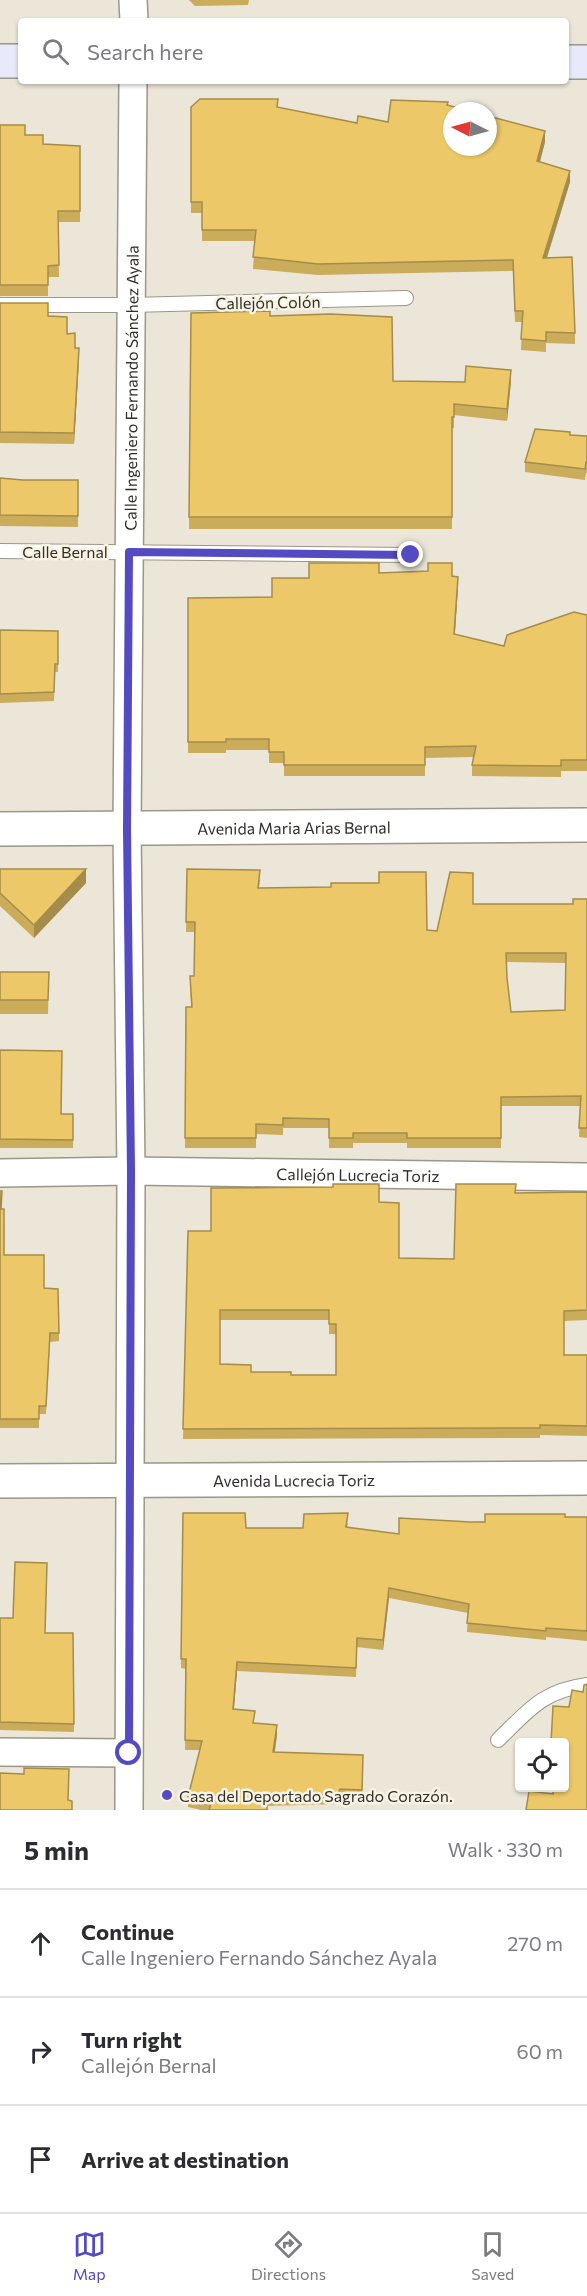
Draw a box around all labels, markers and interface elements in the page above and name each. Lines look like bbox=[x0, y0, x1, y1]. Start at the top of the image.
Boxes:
search box bbox=[18, 18, 569, 84]
icon: search bbox=[39, 35, 72, 68]
text: Search here bbox=[87, 38, 203, 65]
north arrow bbox=[443, 102, 497, 156]
street label: Calle Ingeniero Fernando Sánchez Ayala bbox=[120, 245, 141, 531]
street label: Callejón Colón bbox=[215, 292, 321, 312]
route end bbox=[397, 541, 423, 567]
street label: Calle Bernal bbox=[22, 542, 108, 561]
street label: Avenida Maria Arias Bernal bbox=[197, 817, 391, 837]
street label: Callejón Lucrecia Toriz bbox=[276, 1163, 440, 1185]
street label: Avenida Lucrecia Toriz bbox=[213, 1470, 375, 1489]
map controls bbox=[515, 1738, 569, 1792]
button: locate bbox=[515, 1738, 569, 1792]
route start bbox=[115, 1739, 141, 1765]
place label: Casa del Deportado Sagrado Corazón. bbox=[179, 1786, 453, 1805]
marker: Casa del Deportado Sagrado Corazón. bbox=[160, 1788, 174, 1802]
text: 5 min bbox=[24, 1834, 89, 1865]
text: Walk · 330 m bbox=[448, 1837, 563, 1861]
text: Continue bbox=[81, 1918, 174, 1945]
icon: ahead bbox=[24, 1927, 57, 1960]
text: 270 m bbox=[507, 1931, 563, 1955]
text: Calle Ingeniero Fernando Sánchez Ayala bbox=[81, 1945, 437, 1969]
text: Turn right bbox=[81, 2026, 182, 2053]
icon: right bbox=[24, 2035, 57, 2068]
text: 60 m bbox=[517, 2039, 563, 2063]
text: Callejón Bernal bbox=[81, 2053, 217, 2077]
icon: arrive bbox=[24, 2143, 57, 2176]
text: Arrive at destination bbox=[81, 2146, 289, 2173]
tab: Map bbox=[73, 2228, 106, 2283]
tab: Directions bbox=[251, 2228, 326, 2283]
tab: Saved bbox=[471, 2228, 514, 2283]

